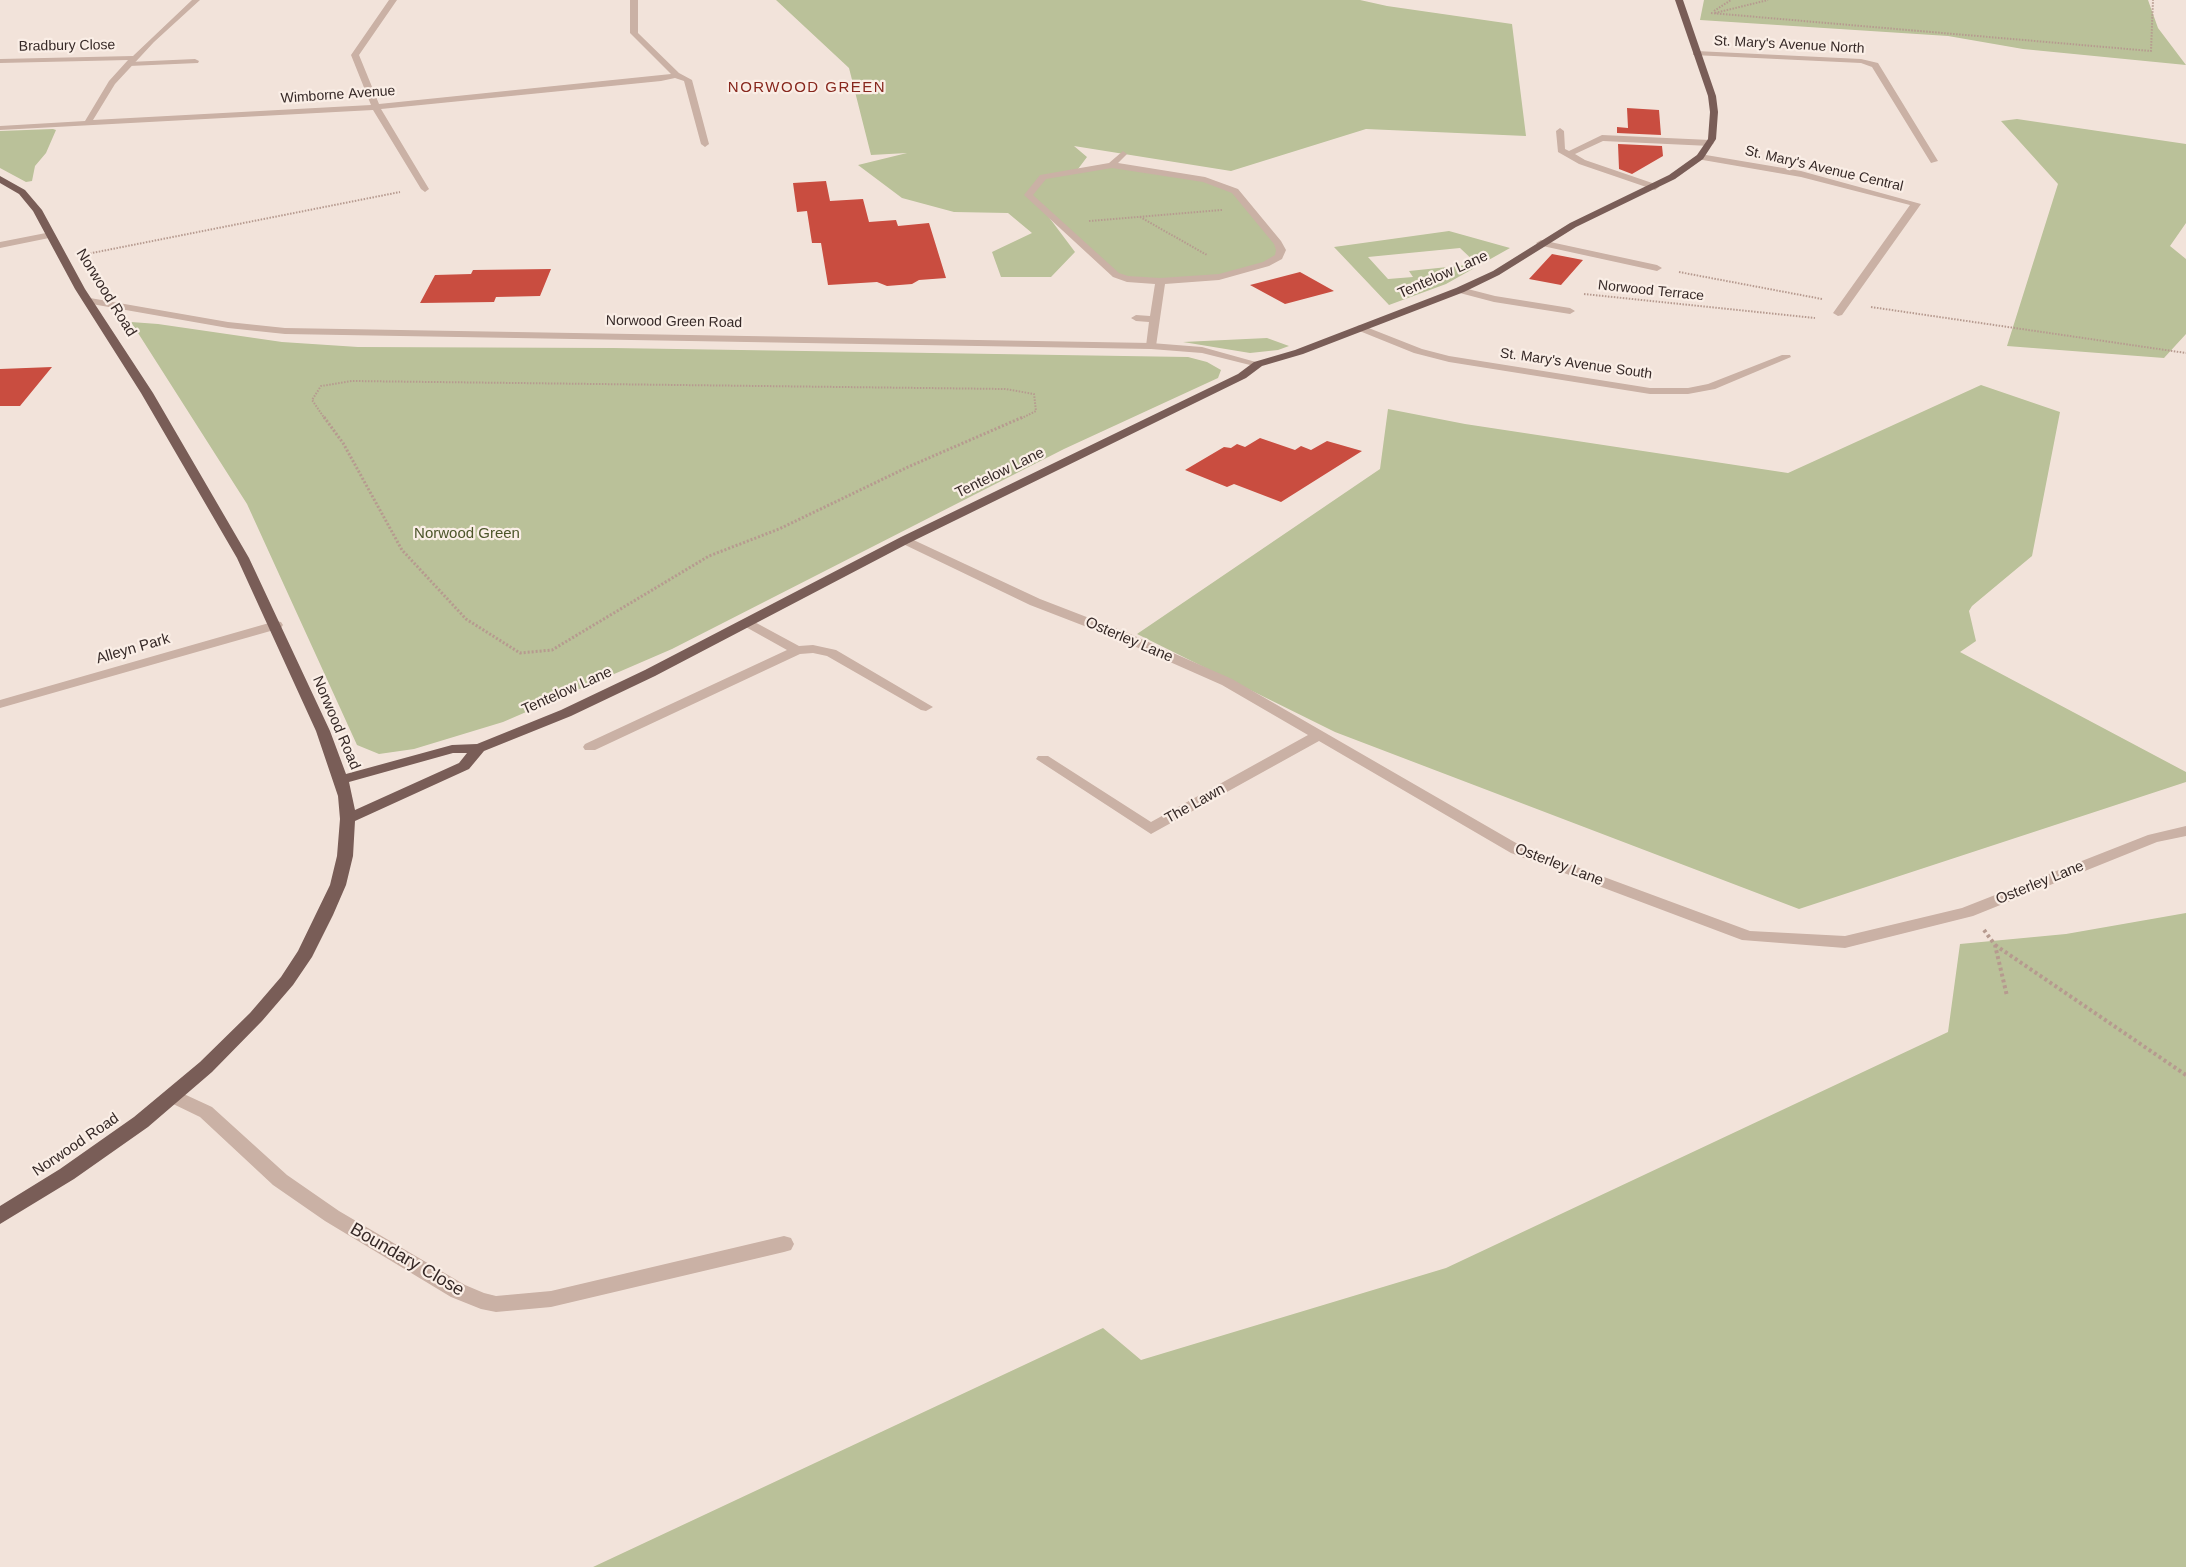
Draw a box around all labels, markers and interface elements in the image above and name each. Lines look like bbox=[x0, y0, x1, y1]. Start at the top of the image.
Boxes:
street label: St. Mary's Avenue North bbox=[1713, 33, 1865, 57]
street label: Bradbury Close bbox=[19, 37, 115, 55]
district label: NORWOOD GREEN bbox=[728, 79, 886, 97]
street label: Wimborne Avenue bbox=[280, 83, 396, 107]
street label: St. Mary's Avenue Central bbox=[1743, 143, 1905, 195]
street label: Norwood Road bbox=[72, 246, 140, 340]
street label: Tentelow Lane bbox=[1395, 247, 1491, 303]
street label: Norwood Terrace bbox=[1597, 277, 1705, 305]
street label: Norwood Green Road bbox=[606, 312, 742, 332]
street label: St. Mary's Avenue South bbox=[1499, 345, 1653, 383]
street label: Tentelow Lane bbox=[953, 444, 1047, 502]
park label: Norwood Green bbox=[414, 525, 520, 543]
street label: Osterley Lane bbox=[1083, 613, 1175, 667]
street label: Alleyn Park bbox=[94, 630, 172, 668]
street label: Tentelow Lane bbox=[519, 663, 615, 719]
street label: Norwood Road bbox=[308, 673, 364, 773]
street label: The Lawn bbox=[1162, 780, 1228, 828]
street label: Osterley Lane bbox=[1512, 840, 1606, 890]
street label: Osterley Lane bbox=[1993, 857, 2087, 909]
street label: Norwood Road bbox=[29, 1110, 123, 1180]
street label: Boundary Close bbox=[346, 1219, 468, 1301]

